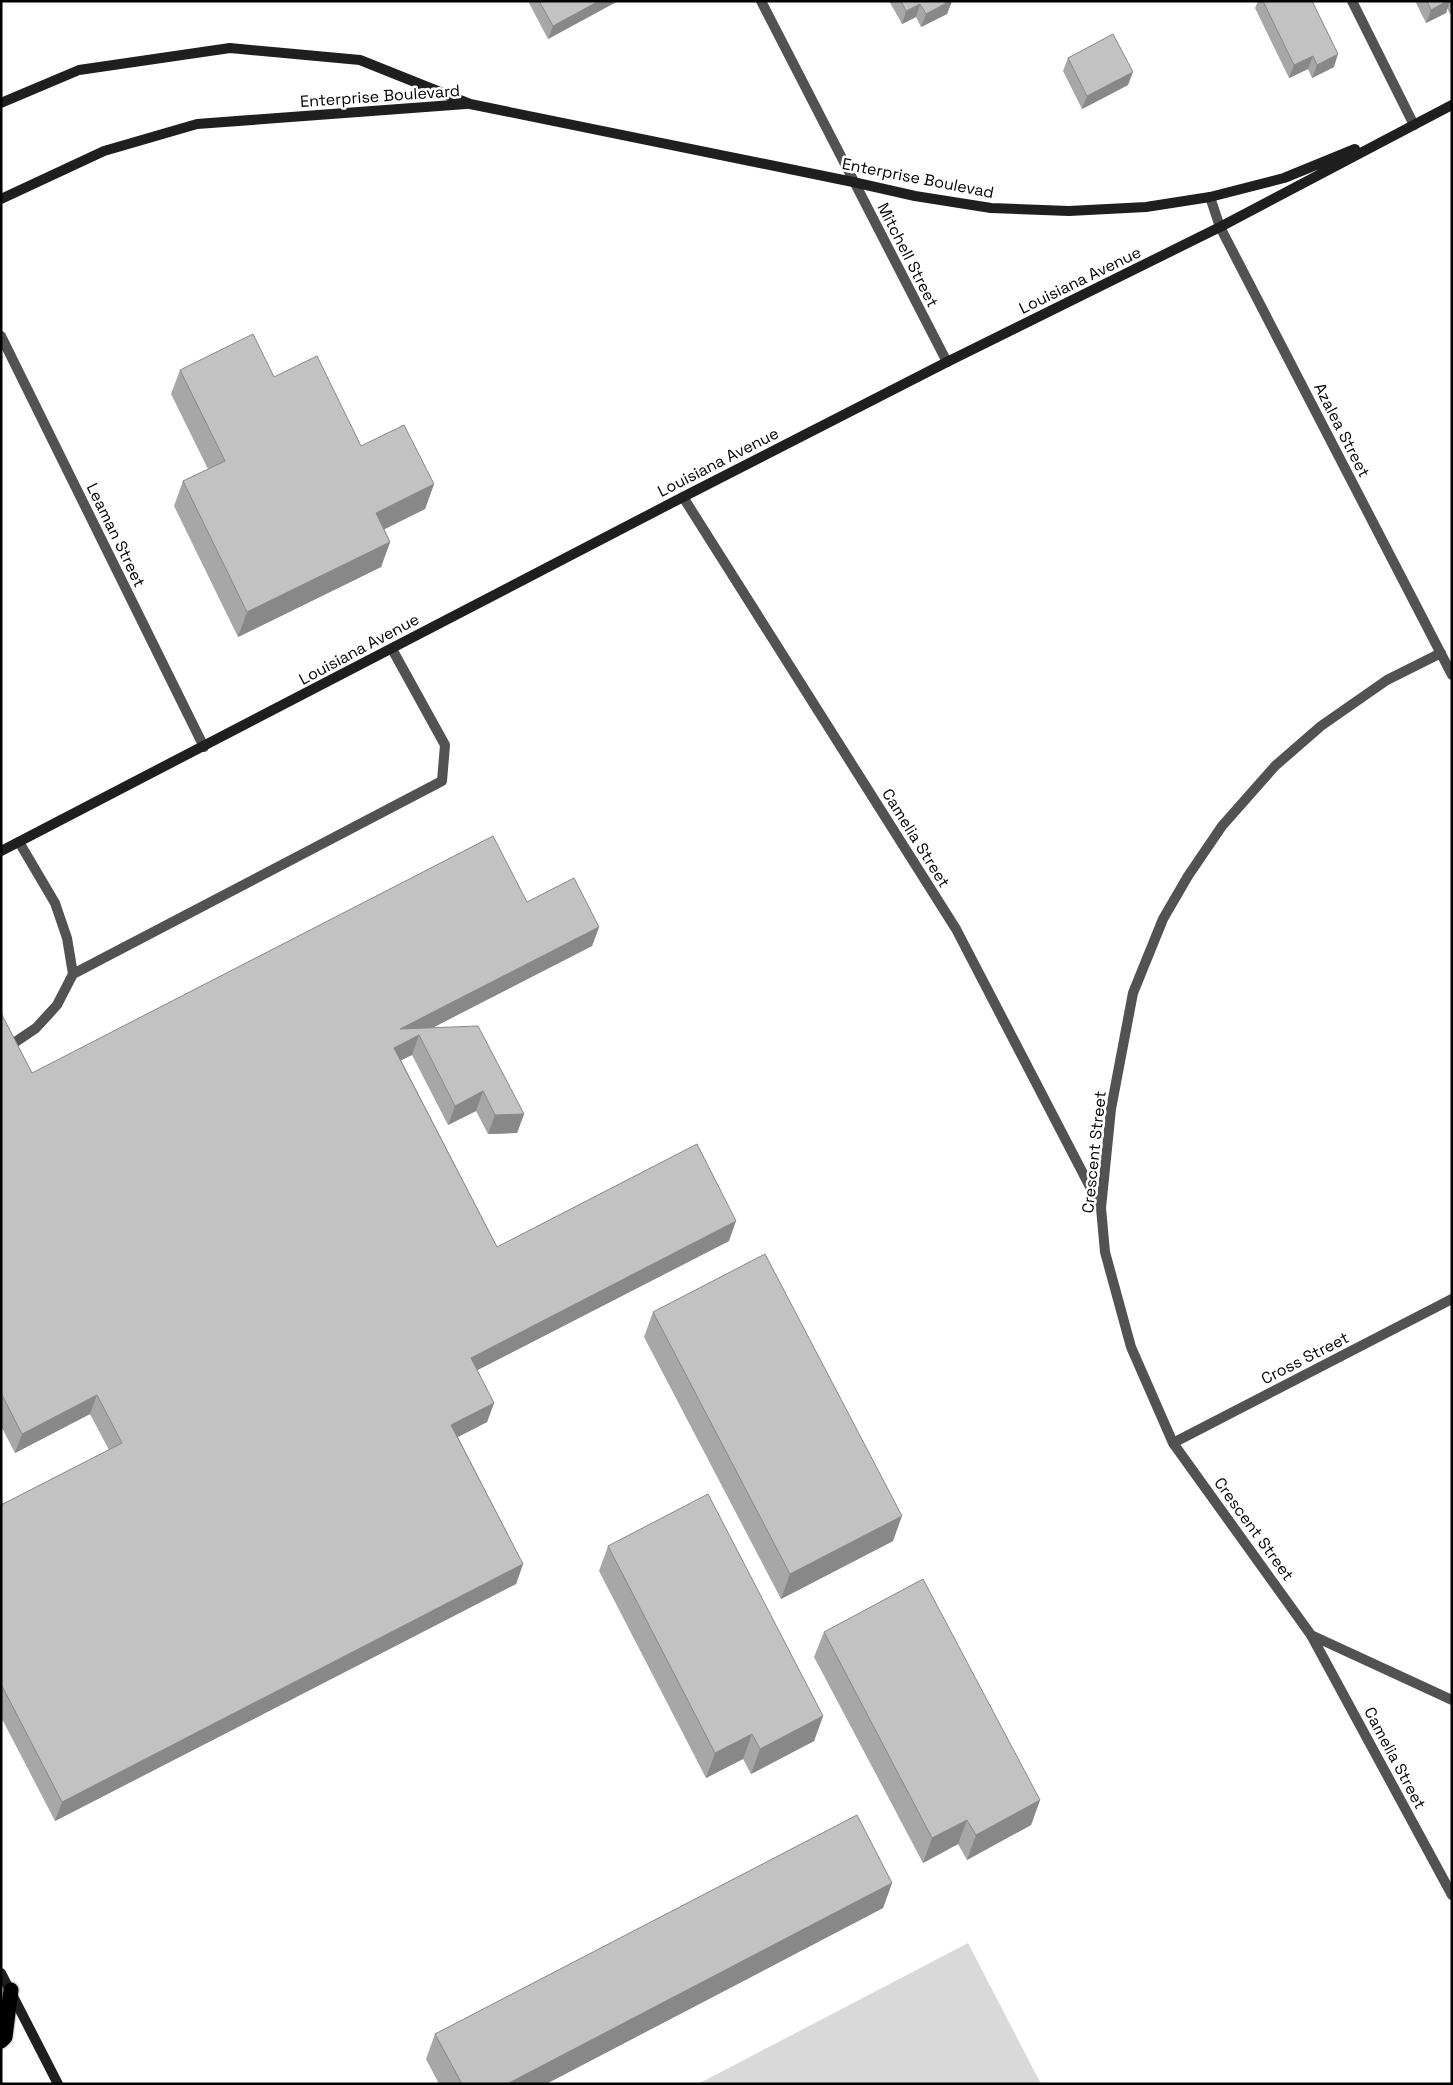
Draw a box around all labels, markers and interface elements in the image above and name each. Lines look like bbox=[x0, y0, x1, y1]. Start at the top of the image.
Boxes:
street label: Enterprise Boulevard bbox=[299, 80, 461, 112]
street label: Enterprise Boulevad bbox=[840, 153, 996, 203]
street label: Mitchell Street bbox=[873, 199, 943, 311]
street label: Louisiana Avenue bbox=[1016, 241, 1144, 319]
street label: Azalea Street bbox=[1309, 379, 1375, 481]
street label: Louisiana Avenue bbox=[654, 422, 782, 502]
street label: Leaman Street bbox=[82, 480, 150, 590]
street label: Louisiana Avenue bbox=[295, 608, 423, 690]
street label: Camelia Street bbox=[877, 785, 955, 891]
street label: Crescent Street bbox=[1077, 1090, 1111, 1214]
street label: Cross Street bbox=[1258, 1327, 1352, 1389]
street label: Crescent Street bbox=[1209, 1473, 1299, 1585]
street label: Camelia Street bbox=[1359, 1703, 1431, 1813]

